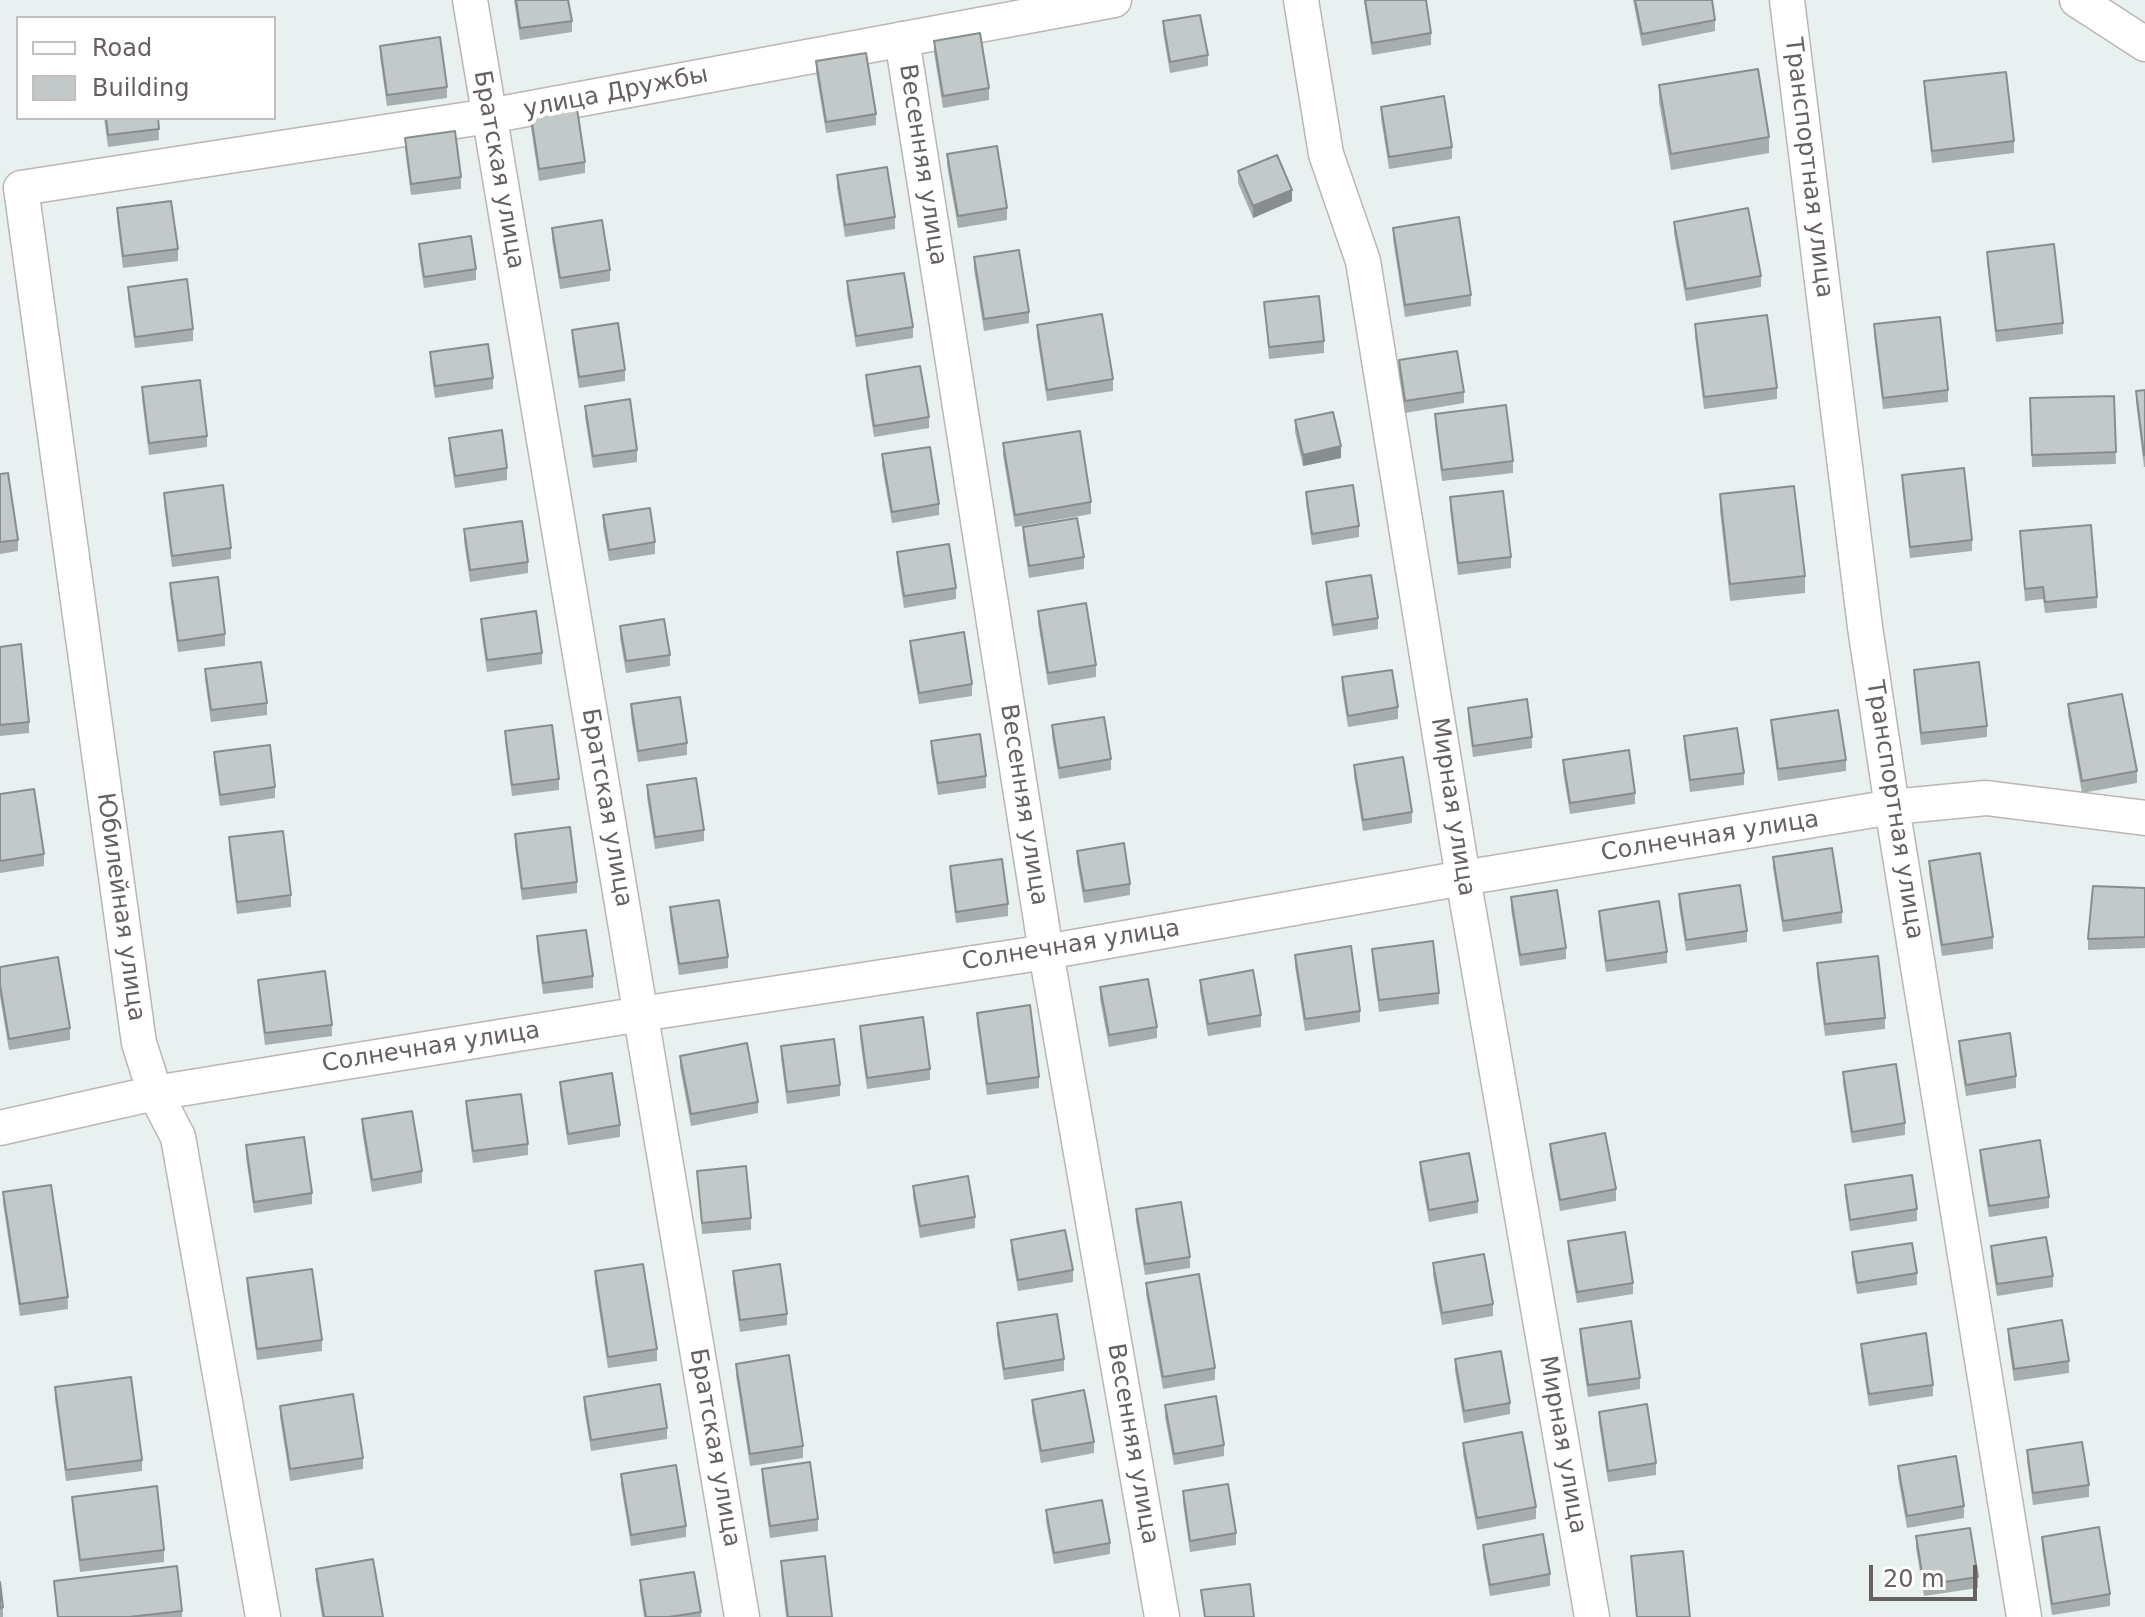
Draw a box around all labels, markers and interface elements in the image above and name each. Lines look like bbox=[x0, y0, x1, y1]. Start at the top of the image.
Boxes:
legend bbox=[16, 16, 276, 120]
text: Road bbox=[92, 34, 152, 62]
street label: Транспортная улица bbox=[1778, 36, 1838, 300]
street label: улица Дружбы bbox=[521, 61, 711, 125]
street label: Весенняя улица bbox=[892, 62, 952, 268]
street label: Братская улица bbox=[466, 69, 530, 271]
text: Building bbox=[92, 74, 189, 102]
street label: Транспортная улица bbox=[1859, 678, 1929, 942]
street label: Весенняя улица bbox=[993, 702, 1053, 908]
street label: Братская улица bbox=[574, 707, 638, 909]
street label: Мирная улица bbox=[1424, 716, 1480, 898]
street label: Юбилейная улица bbox=[90, 791, 150, 1023]
street label: Солнечная улица bbox=[1599, 806, 1821, 868]
street label: Солнечная улица bbox=[960, 915, 1182, 977]
street label: Солнечная улица bbox=[320, 1017, 542, 1079]
street label: Весенняя улица bbox=[1100, 1341, 1164, 1547]
street label: Братская улица bbox=[682, 1347, 746, 1549]
street label: Мирная улица bbox=[1532, 1354, 1592, 1536]
scale bar bbox=[1873, 1549, 1981, 1599]
text: 20 m bbox=[1883, 1565, 1945, 1593]

